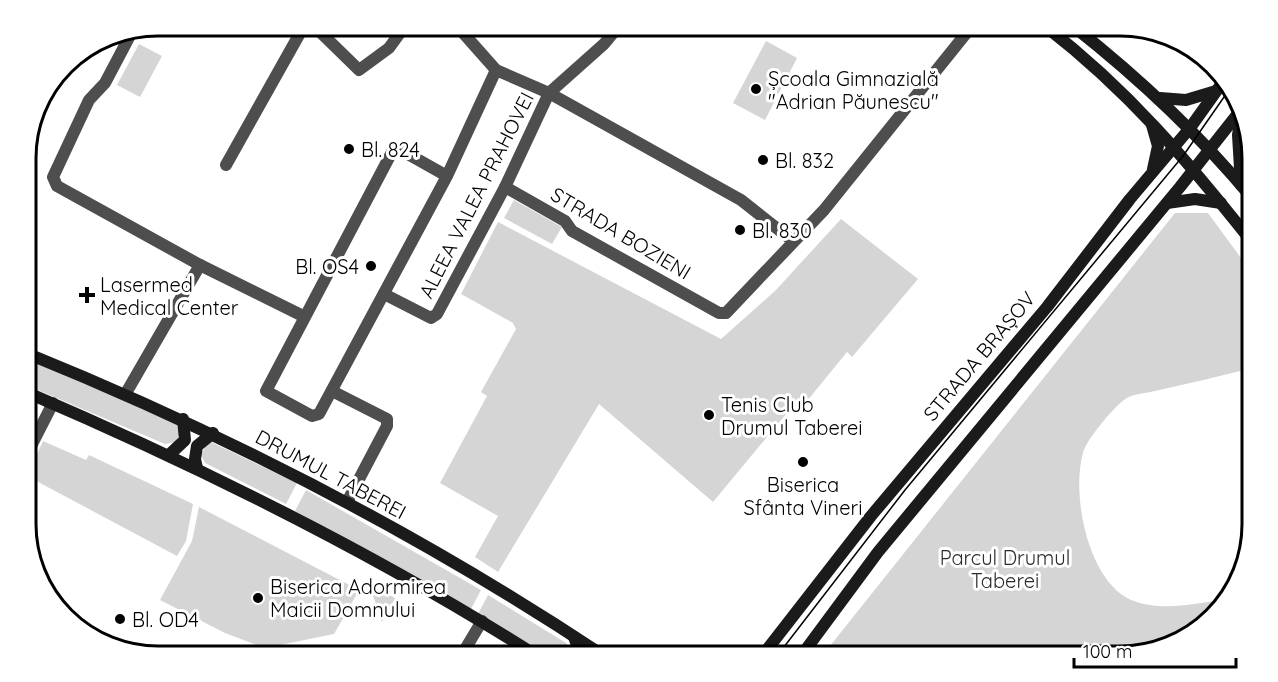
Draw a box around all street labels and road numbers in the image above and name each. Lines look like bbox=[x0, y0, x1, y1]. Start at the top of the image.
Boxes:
street label: ALEEA VALEA PRAHOVEI bbox=[413, 88, 539, 302]
street label: STRADA BOZIENI bbox=[546, 181, 696, 285]
street label: STRADA BRAȘOV bbox=[918, 286, 1040, 426]
street label: DRUMUL TABEREI bbox=[251, 424, 411, 524]

